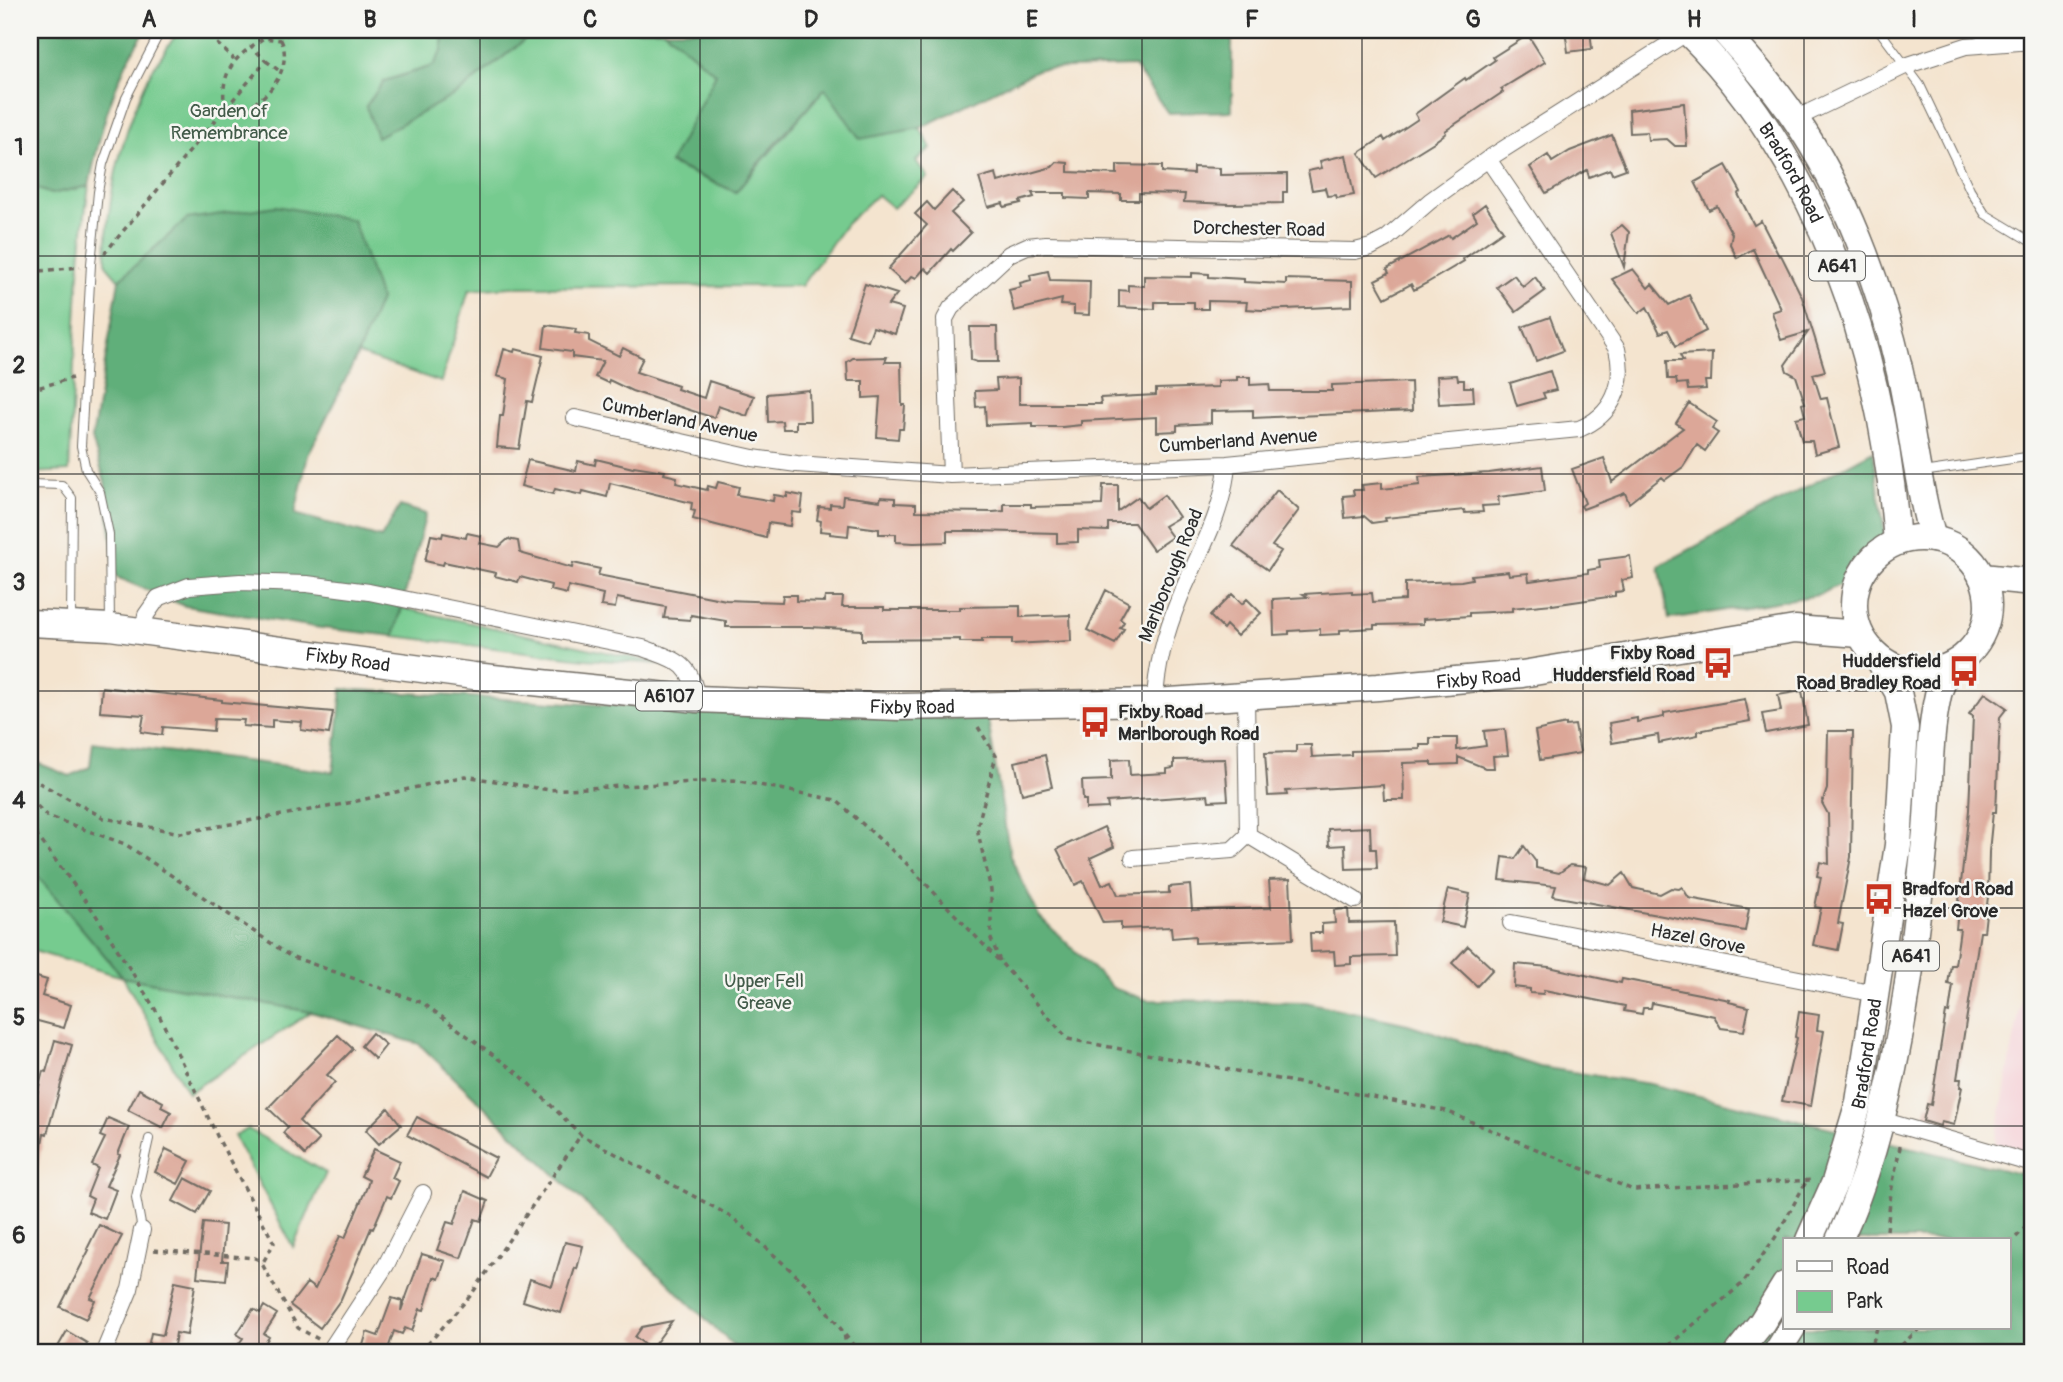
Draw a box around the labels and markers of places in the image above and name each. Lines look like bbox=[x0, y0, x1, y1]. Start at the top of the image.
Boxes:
place label: Fixby Road Huddersfield Road bbox=[1552, 641, 1695, 687]
bus stop icon: Fixby Road Huddersfield Road bbox=[1701, 646, 1735, 680]
place label: Huddersfield Road Bradley Road bbox=[1796, 649, 1941, 695]
bus stop icon: Huddersfield Road Bradley Road bbox=[1947, 654, 1981, 688]
place label: Fixby Road Marlborough Road bbox=[1118, 700, 1260, 746]
bus stop icon: Fixby Road Marlborough Road bbox=[1078, 705, 1112, 739]
place label: Bradford Road Hazel Grove bbox=[1902, 877, 2014, 923]
bus stop icon: Bradford Road Hazel Grove bbox=[1862, 882, 1896, 916]

